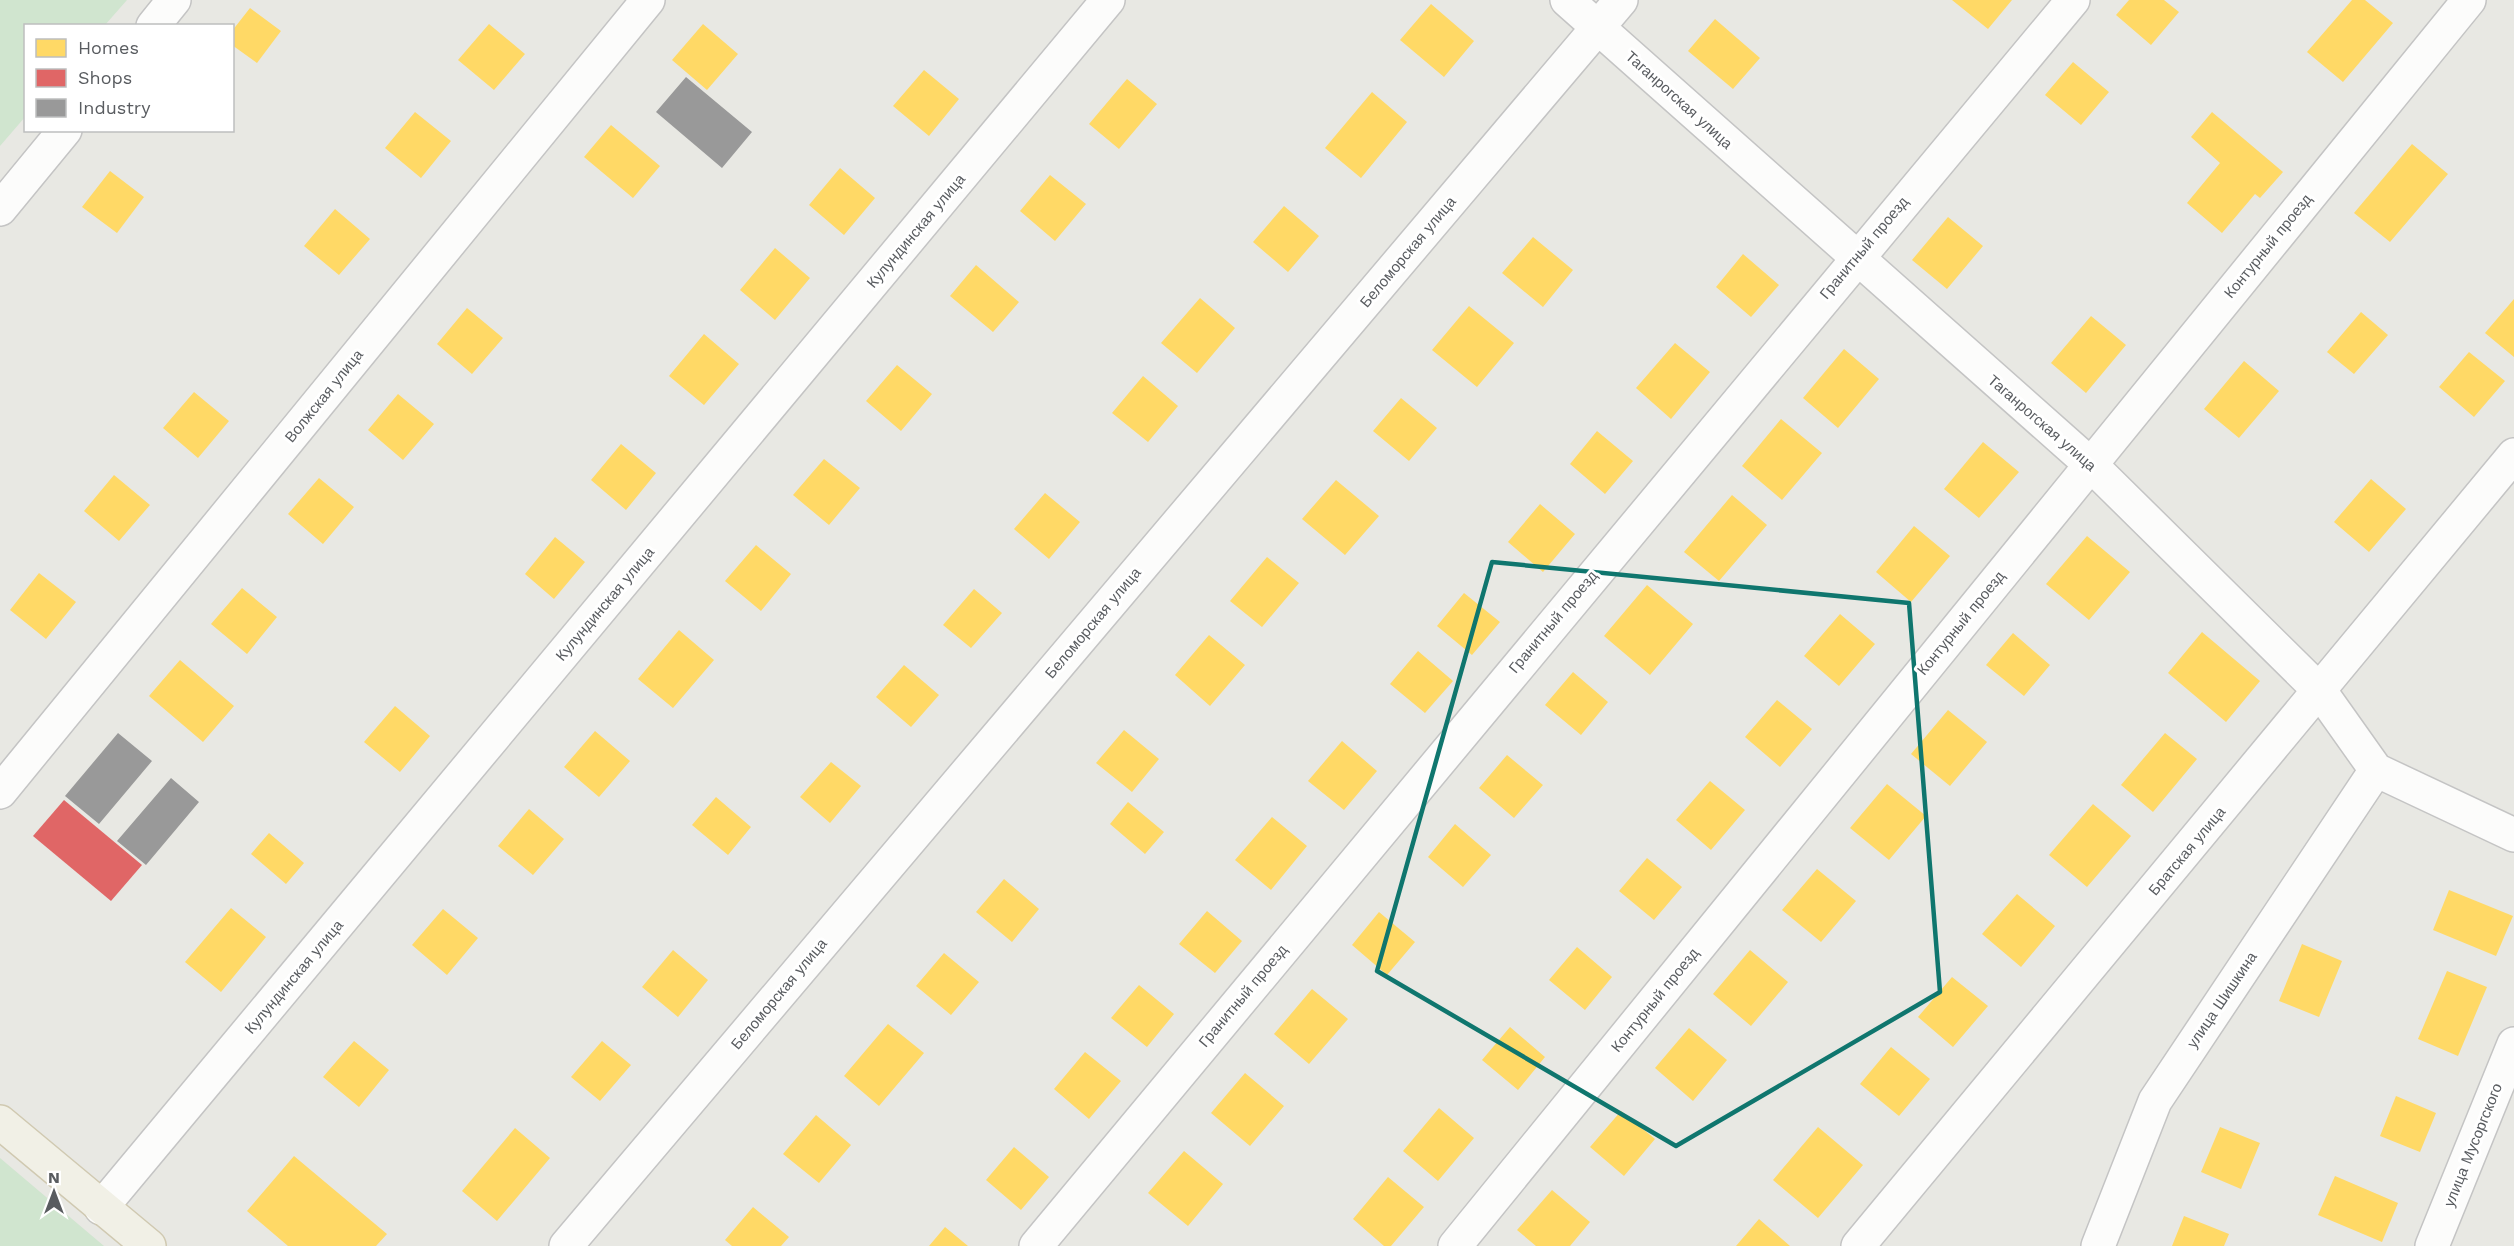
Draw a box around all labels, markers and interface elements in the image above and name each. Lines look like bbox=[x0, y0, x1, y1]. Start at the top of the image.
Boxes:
legend bbox=[24, 24, 234, 132]
text: Homes bbox=[78, 37, 139, 58]
street label: Таганрогская улица bbox=[1622, 47, 1737, 153]
text: Shops bbox=[78, 67, 132, 88]
text: Industry bbox=[78, 97, 151, 118]
street label: Кулундинская улица bbox=[863, 170, 969, 292]
street label: Контурный проезд bbox=[2220, 190, 2316, 302]
street label: Беломорская улица bbox=[1356, 192, 1460, 311]
street label: Гранитный проезд bbox=[1816, 193, 1912, 303]
street label: Волжская улица bbox=[281, 346, 367, 446]
street label: Таганрогская улица bbox=[1984, 371, 2100, 475]
street label: Кулундинская улица bbox=[552, 543, 658, 665]
street label: Беломорская улица bbox=[1041, 563, 1145, 682]
street label: Гранитный проезд bbox=[1505, 567, 1601, 677]
street label: Контурный проезд bbox=[1913, 567, 2009, 679]
street label: Братская улица bbox=[2145, 803, 2230, 899]
street label: Кулундинская улица bbox=[241, 916, 347, 1038]
street label: Беломорская улица bbox=[727, 934, 831, 1053]
street label: Гранитный проезд bbox=[1195, 941, 1291, 1051]
street label: Контурный проезд bbox=[1607, 944, 1703, 1056]
street label: улица Шишкина bbox=[2183, 948, 2261, 1051]
street label: улица Мусоргского bbox=[2440, 1080, 2506, 1210]
north arrow bbox=[24, 1162, 84, 1222]
text: N bbox=[48, 1168, 60, 1187]

